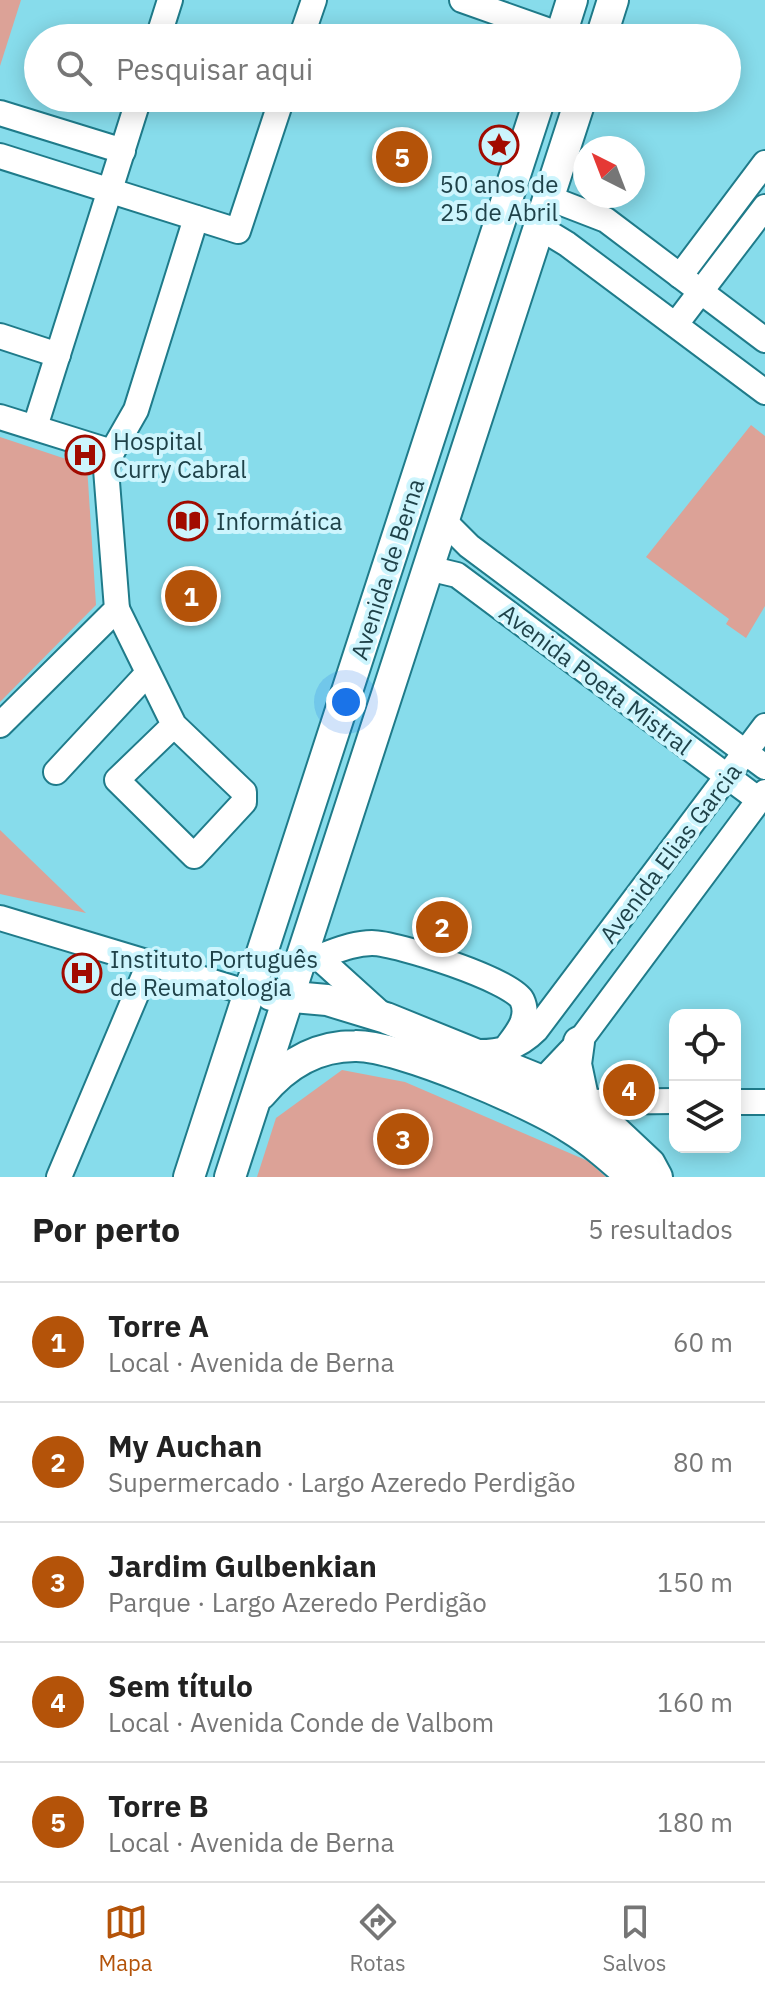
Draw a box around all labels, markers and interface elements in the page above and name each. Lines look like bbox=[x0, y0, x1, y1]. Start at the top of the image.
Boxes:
search box bbox=[24, 24, 741, 112]
icon: search bbox=[52, 46, 96, 90]
text: Pesquisar aqui bbox=[116, 49, 313, 88]
place icon: 50 anos de 25 de Abril bbox=[478, 124, 520, 166]
pin: 5 bbox=[376, 127, 428, 187]
north arrow bbox=[573, 136, 645, 208]
place label: 50 anos de 25 de Abril bbox=[440, 168, 558, 228]
place label: Hospital Curry Cabral bbox=[113, 425, 247, 485]
hospital icon: Hospital Curry Cabral bbox=[64, 434, 106, 476]
street label: Avenida de Berna bbox=[343, 474, 431, 664]
library icon: Informática bbox=[167, 500, 209, 542]
place label: Informática bbox=[216, 505, 342, 537]
pin: 1 bbox=[165, 566, 217, 626]
street label: Avenida Poeta Mistral bbox=[493, 596, 699, 762]
your location bbox=[326, 682, 366, 722]
street label: Avenida Elias Garcia bbox=[592, 756, 748, 949]
pin: 2 bbox=[416, 897, 468, 957]
place label: Instituto Português de Reumatologia bbox=[110, 943, 318, 1003]
hospital icon: Instituto Português de Reumatologia bbox=[61, 952, 103, 994]
map controls bbox=[669, 1009, 741, 1153]
button: locate bbox=[669, 1009, 741, 1081]
pin: 4 bbox=[603, 1060, 655, 1120]
button: layers bbox=[669, 1081, 741, 1153]
pin: 3 bbox=[377, 1109, 429, 1169]
text: Por perto bbox=[32, 1207, 180, 1251]
text: 5 resultados bbox=[588, 1212, 733, 1246]
text: Torre A bbox=[108, 1306, 209, 1345]
text: 1 bbox=[50, 1325, 66, 1359]
text: 60 m bbox=[673, 1325, 733, 1359]
text: Local · Avenida de Berna bbox=[108, 1345, 394, 1379]
text: My Auchan bbox=[108, 1426, 262, 1465]
text: 2 bbox=[50, 1445, 66, 1479]
text: 80 m bbox=[673, 1445, 733, 1479]
text: Supermercado · Largo Azeredo Perdigão bbox=[108, 1465, 576, 1499]
text: Jardim Gulbenkian bbox=[108, 1546, 377, 1585]
text: 3 bbox=[50, 1565, 66, 1599]
text: 150 m bbox=[657, 1565, 733, 1599]
text: Parque · Largo Azeredo Perdigão bbox=[108, 1585, 487, 1619]
text: Sem título bbox=[108, 1666, 253, 1705]
text: 4 bbox=[50, 1685, 66, 1719]
text: 160 m bbox=[657, 1685, 733, 1719]
text: Local · Avenida Conde de Valbom bbox=[108, 1705, 494, 1739]
text: Torre B bbox=[108, 1786, 209, 1825]
text: 5 bbox=[50, 1805, 66, 1839]
text: 180 m bbox=[657, 1805, 733, 1839]
text: Local · Avenida de Berna bbox=[108, 1825, 394, 1859]
tab: Mapa bbox=[98, 1900, 153, 1977]
tab: Rotas bbox=[349, 1900, 406, 1977]
tab: Salvos bbox=[603, 1900, 667, 1977]

